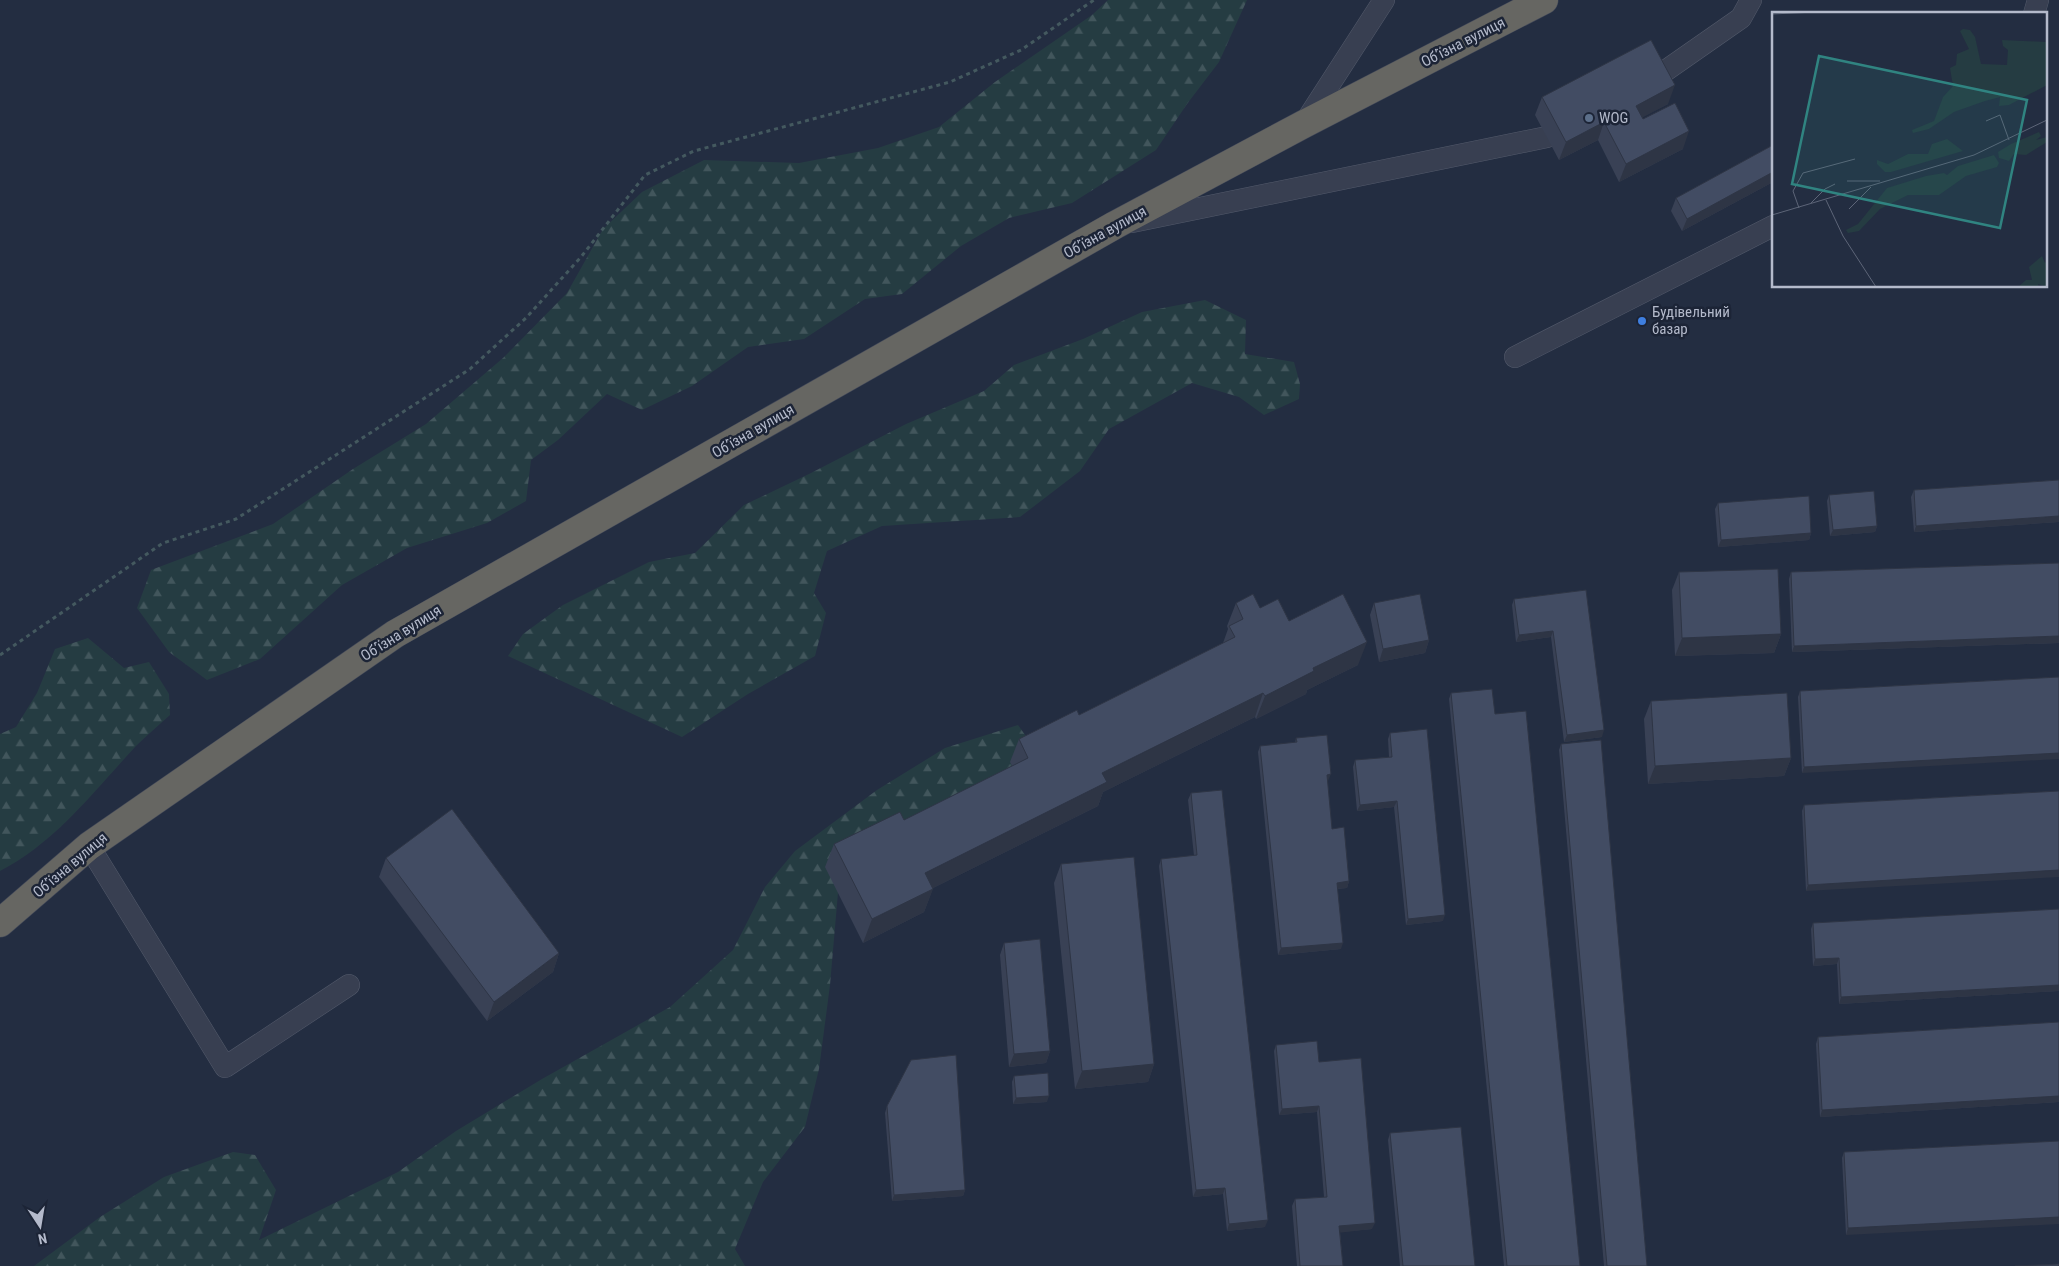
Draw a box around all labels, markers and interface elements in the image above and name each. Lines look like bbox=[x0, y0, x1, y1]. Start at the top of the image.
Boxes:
inset map bbox=[1772, 12, 2046, 288]
street label: Обʼїзна вулиця bbox=[1418, 13, 1508, 71]
place label: WOG bbox=[1599, 109, 1628, 127]
marker: WOG bbox=[1583, 112, 1595, 124]
street label: Обʼїзна вулиця bbox=[1061, 202, 1149, 262]
place label: Будівельний базар bbox=[1652, 303, 1730, 338]
marker: Будівельний базар bbox=[1636, 315, 1648, 327]
street label: Обʼїзна вулиця bbox=[709, 400, 797, 462]
street label: Обʼїзна вулиця bbox=[357, 601, 445, 665]
street label: Обʼїзна вулиця bbox=[29, 829, 111, 901]
north arrow bbox=[15, 1201, 65, 1251]
text: N bbox=[37, 1230, 49, 1247]

